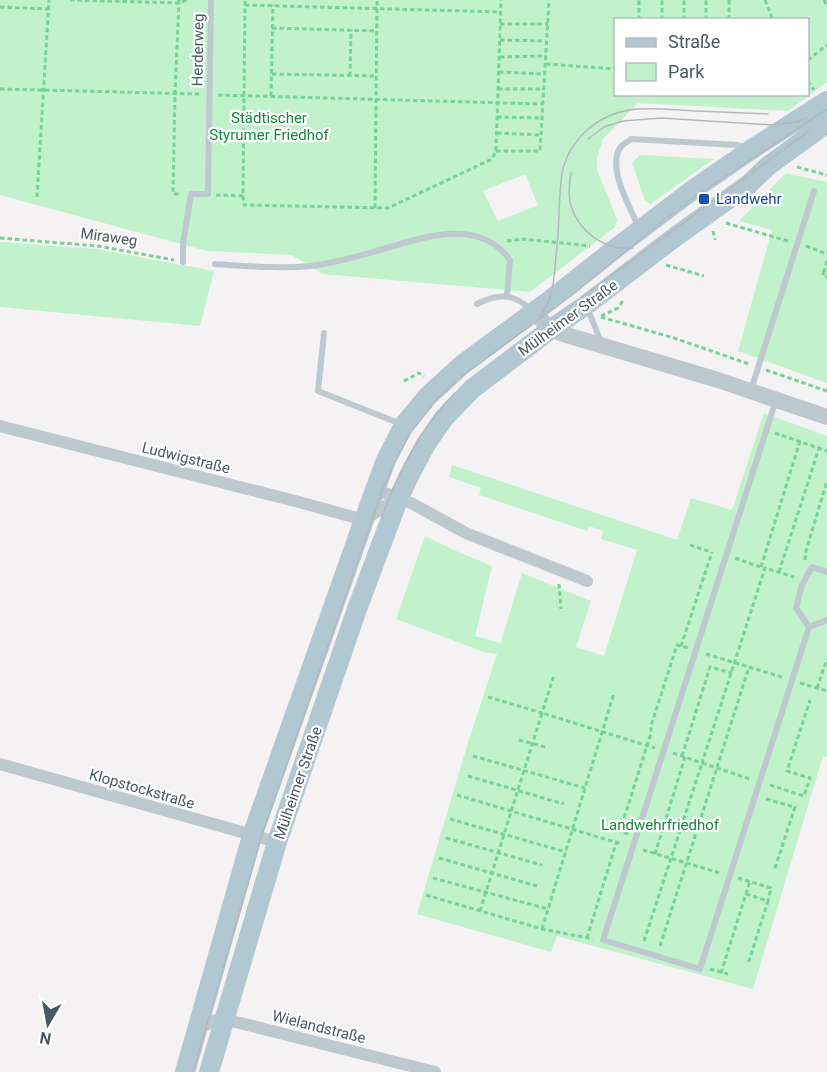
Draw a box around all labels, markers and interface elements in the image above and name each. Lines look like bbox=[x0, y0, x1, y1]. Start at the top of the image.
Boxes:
street label: Herderweg bbox=[188, 13, 208, 87]
legend bbox=[614, 18, 809, 96]
text: Straße bbox=[668, 31, 720, 52]
text: Park bbox=[668, 61, 705, 82]
park label: Städtischer Styrumer Friedhof bbox=[209, 109, 330, 144]
place label: Landwehr bbox=[716, 190, 782, 208]
marker: Landwehr bbox=[697, 192, 711, 206]
street label: Miraweg bbox=[79, 224, 139, 250]
street label: Mülheimer Straße bbox=[515, 276, 621, 360]
street label: Ludwigstraße bbox=[140, 438, 232, 478]
street label: Mülheimer Straße bbox=[270, 724, 326, 842]
street label: Klopstockstraße bbox=[87, 765, 197, 813]
park label: Landwehrfriedhof bbox=[601, 816, 720, 834]
north arrow bbox=[18, 994, 78, 1054]
street label: Wielandstraße bbox=[270, 1007, 368, 1047]
text: N bbox=[38, 1028, 53, 1049]

